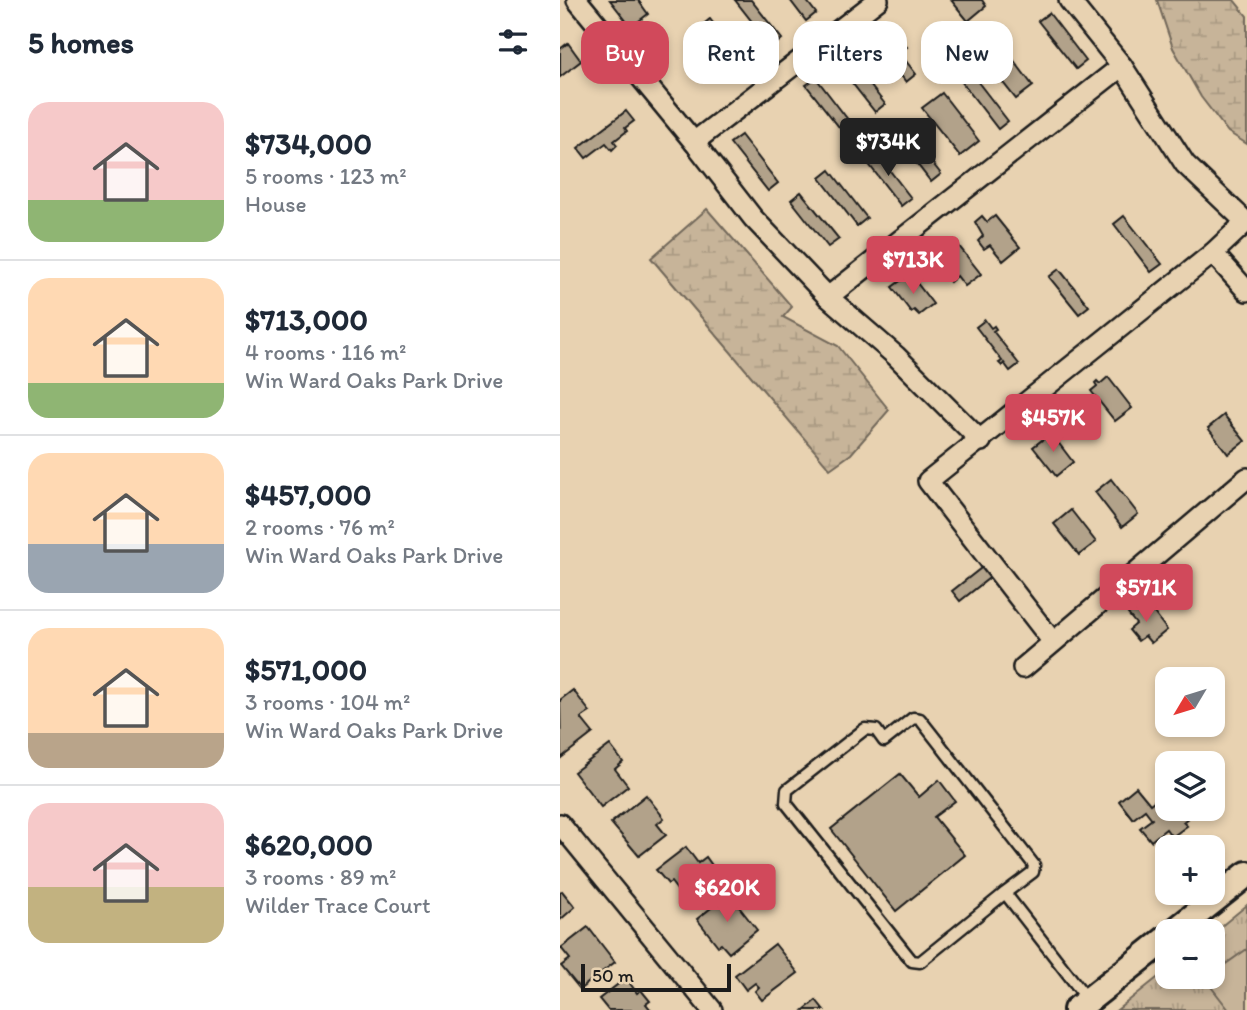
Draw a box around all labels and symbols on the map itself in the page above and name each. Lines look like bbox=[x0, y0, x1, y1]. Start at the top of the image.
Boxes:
pin: $734K bbox=[839, 118, 937, 178]
pin: $713K bbox=[864, 236, 962, 296]
pin: $457K bbox=[1004, 394, 1102, 454]
pin: $571K bbox=[1097, 564, 1195, 624]
north arrow bbox=[1155, 667, 1225, 737]
pin: $620K bbox=[678, 864, 776, 924]
scale bar bbox=[581, 961, 732, 993]

